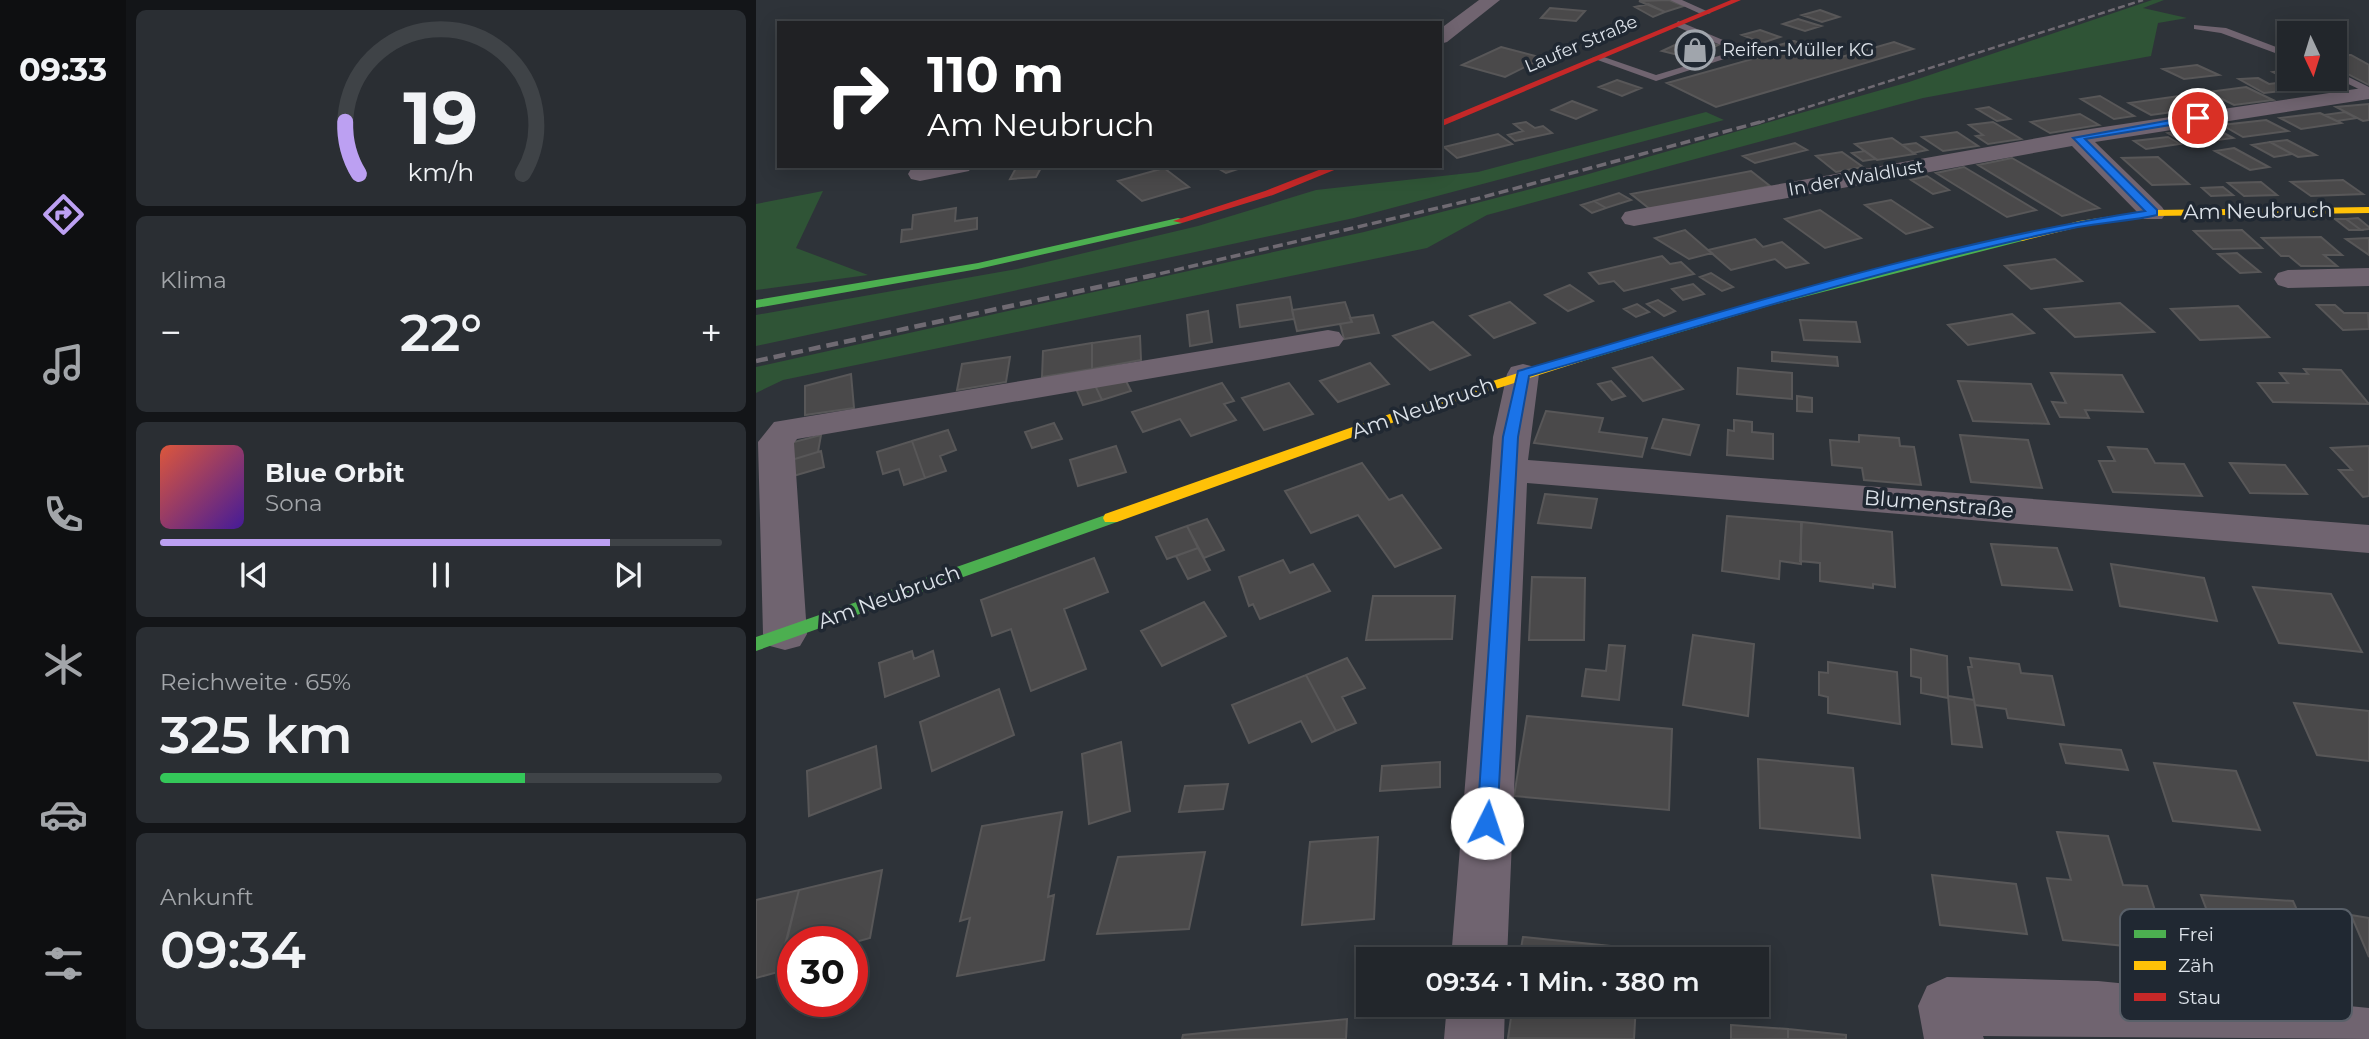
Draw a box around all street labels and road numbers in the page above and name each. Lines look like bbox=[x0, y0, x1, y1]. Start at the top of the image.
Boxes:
street label: Laufer Straße bbox=[1521, 10, 1641, 78]
street label: In der Waldlust bbox=[1787, 155, 1925, 201]
street label: Am Neubruch bbox=[2183, 197, 2333, 224]
street label: Am Neubruch bbox=[1348, 371, 1498, 444]
street label: Blumenstraße bbox=[1863, 485, 2015, 522]
street label: Am Neubruch bbox=[814, 559, 963, 634]

